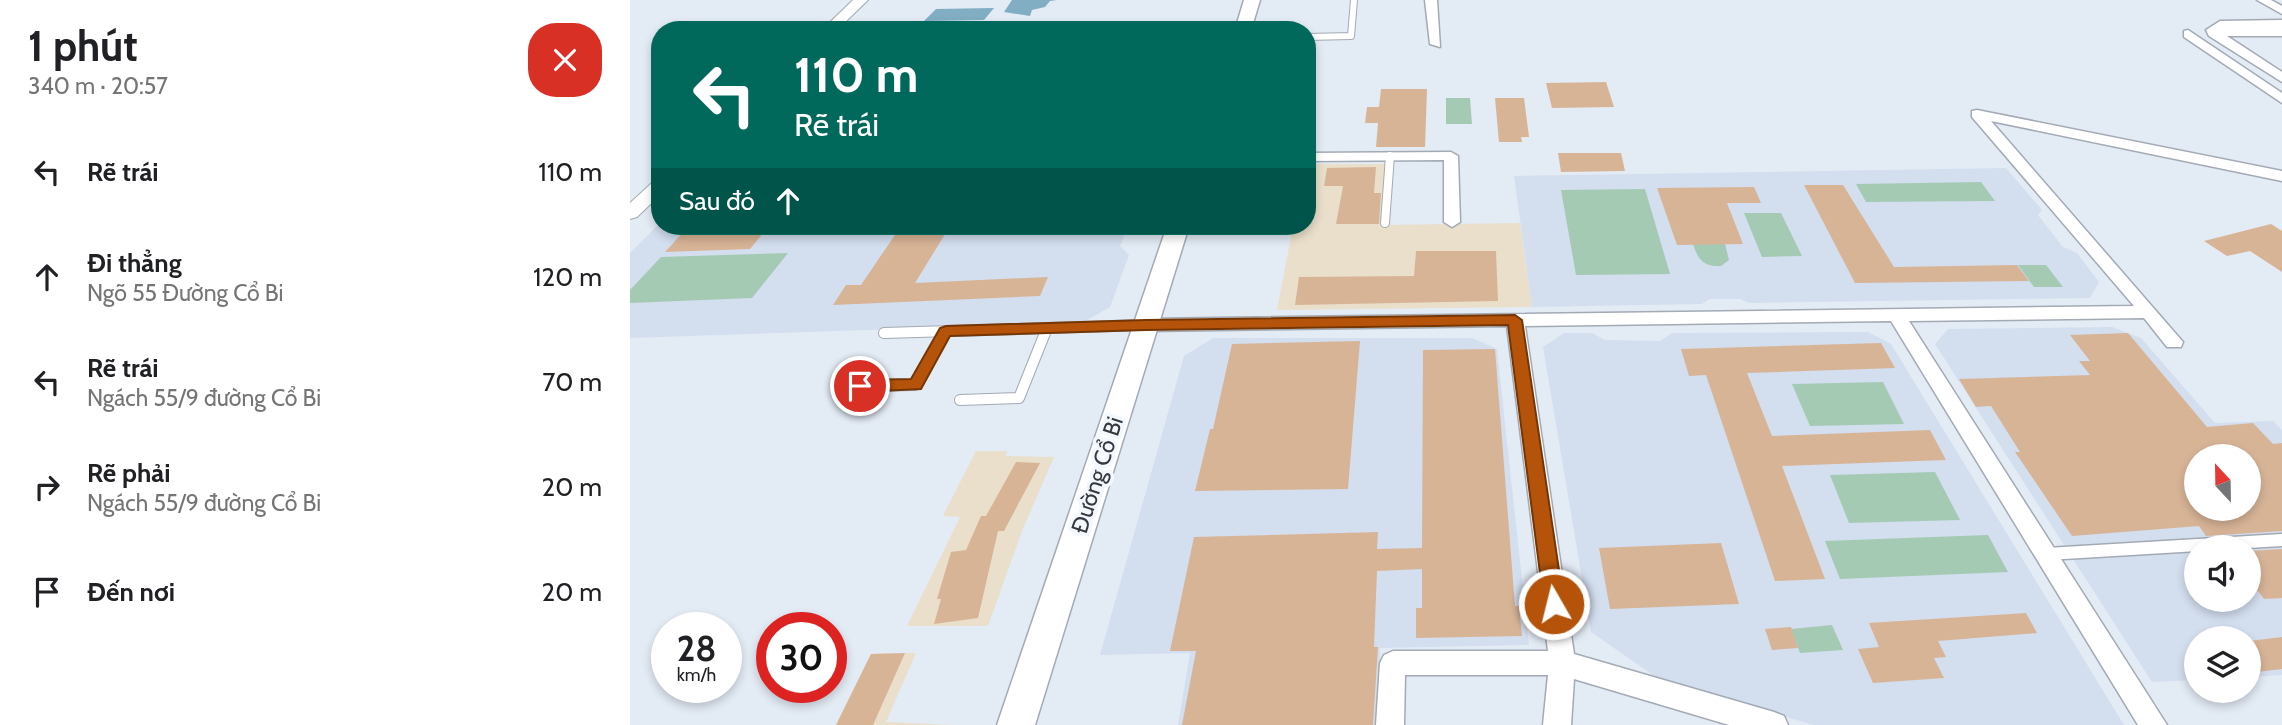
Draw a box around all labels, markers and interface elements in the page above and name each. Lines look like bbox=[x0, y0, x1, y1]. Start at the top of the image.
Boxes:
text: 1 phút bbox=[28, 20, 138, 72]
button: close bbox=[528, 23, 602, 97]
text: 110 m bbox=[794, 45, 918, 104]
icon: left bbox=[679, 49, 770, 140]
text: 340 m · 20:57 bbox=[28, 72, 168, 100]
text: Rẽ trái bbox=[794, 105, 879, 144]
icon: left bbox=[28, 153, 66, 191]
text: Rẽ trái bbox=[87, 156, 159, 188]
text: 110 m bbox=[538, 156, 602, 188]
icon: ahead bbox=[769, 182, 807, 220]
text: Sau đó bbox=[679, 185, 755, 217]
text: Đi thẳng bbox=[87, 247, 182, 279]
icon: ahead bbox=[28, 258, 66, 296]
text: 120 m bbox=[533, 261, 602, 293]
text: Ngõ 55 Đường Cổ Bi bbox=[87, 279, 283, 307]
text: Rẽ trái bbox=[87, 352, 159, 384]
pin bbox=[830, 356, 890, 416]
icon: left bbox=[28, 363, 66, 401]
text: 70 m bbox=[542, 366, 602, 398]
icon: arrive bbox=[841, 367, 879, 405]
text: Ngách 55/9 đường Cổ Bi bbox=[87, 384, 321, 412]
street label: Đường Cổ Bi bbox=[1065, 413, 1129, 537]
north arrow bbox=[2184, 444, 2261, 522]
map controls bbox=[2184, 444, 2261, 703]
text: Rẽ phải bbox=[87, 457, 170, 489]
icon: right bbox=[28, 468, 66, 506]
text: 20 m bbox=[542, 471, 602, 503]
text: Ngách 55/9 đường Cổ Bi bbox=[87, 489, 321, 517]
button: sound bbox=[2184, 535, 2261, 612]
position arrow bbox=[1517, 567, 1591, 641]
icon: arrive bbox=[28, 573, 66, 611]
text: Đến nơi bbox=[87, 576, 175, 608]
text: 20 m bbox=[542, 576, 602, 608]
speed limit sign: 30 bbox=[756, 612, 847, 703]
button: layers bbox=[2184, 626, 2261, 703]
text: 28 bbox=[677, 627, 716, 670]
text: km/h bbox=[677, 664, 716, 686]

